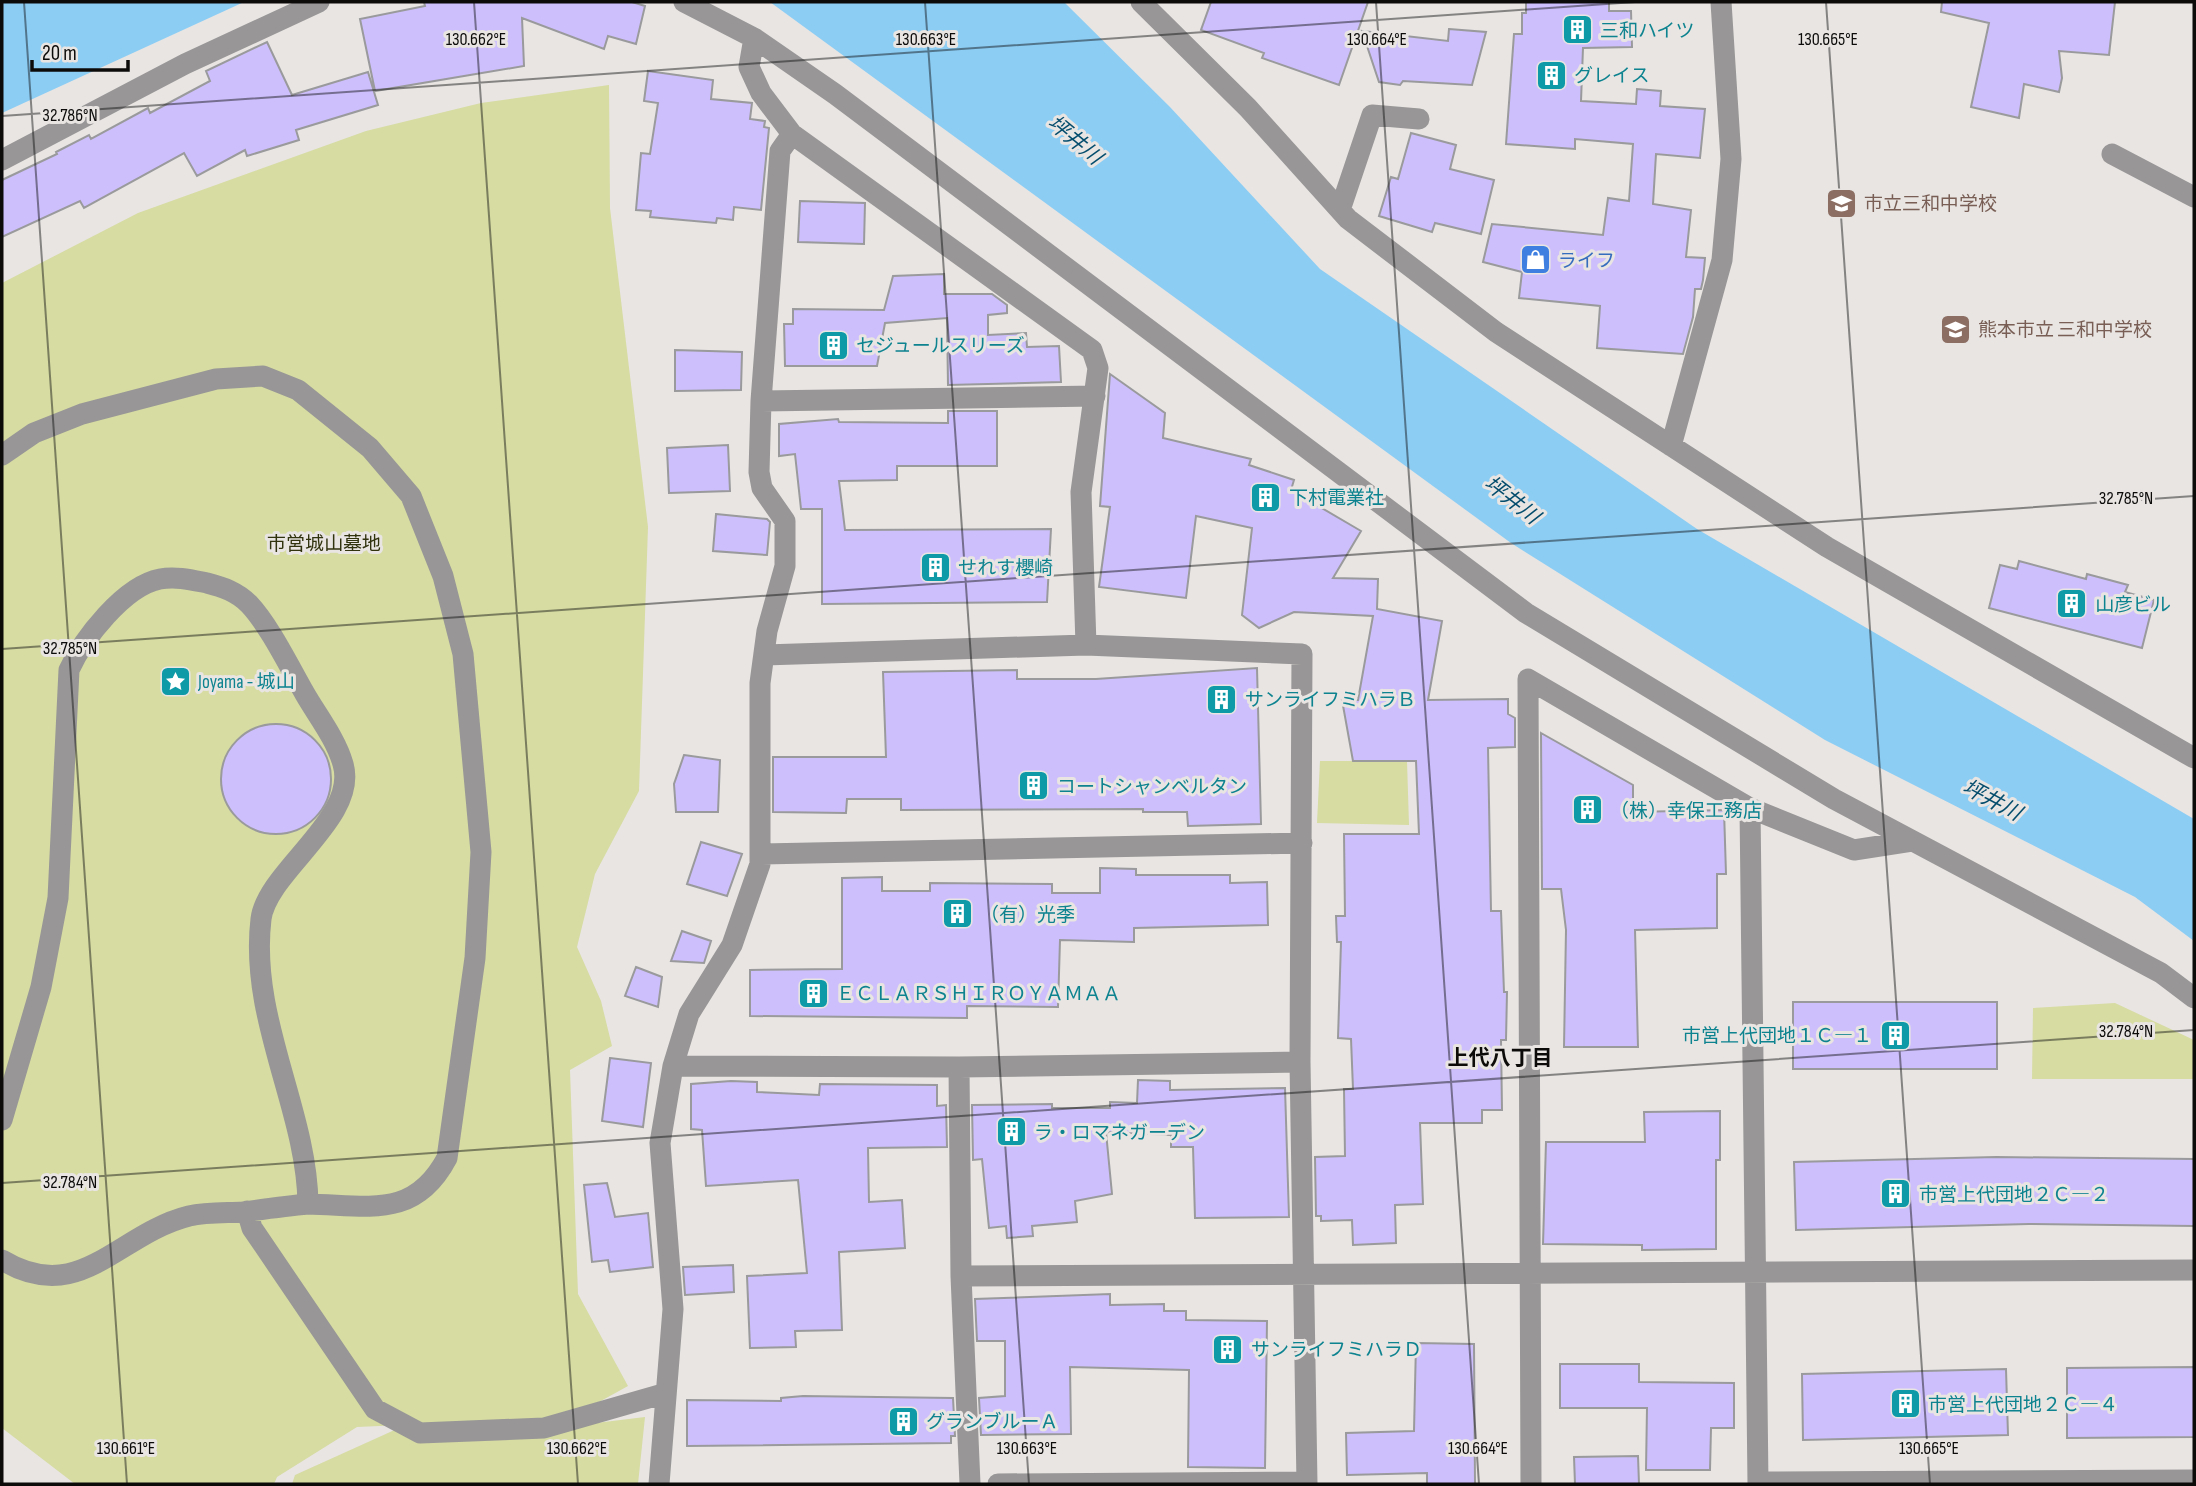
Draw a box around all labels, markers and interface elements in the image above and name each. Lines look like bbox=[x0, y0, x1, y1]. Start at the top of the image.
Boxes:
building icon: 三和ハイツ bbox=[1560, 13, 1594, 47]
place label: 三和ハイツ bbox=[1600, 20, 1695, 43]
scale bar bbox=[32, 28, 128, 72]
text: 130.662°E bbox=[446, 29, 506, 50]
text: 130.663°E bbox=[896, 29, 956, 50]
text: 130.664°E bbox=[1347, 29, 1407, 50]
text: 130.665°E bbox=[1798, 29, 1858, 50]
text: 20 m bbox=[42, 41, 77, 66]
building icon: グレイス bbox=[1534, 58, 1568, 92]
place label: グレイス bbox=[1574, 65, 1649, 88]
text: 32.786°N bbox=[42, 105, 98, 126]
water label: 坪井川 bbox=[1043, 111, 1108, 171]
school or university icon: 市立三和中学校 bbox=[1824, 186, 1858, 220]
place label: 市立三和中学校 bbox=[1864, 193, 1997, 216]
shop icon: ライフ bbox=[1518, 243, 1552, 277]
place label: ライフ bbox=[1558, 250, 1615, 273]
school or university icon: 熊本市立 三和中学校 bbox=[1938, 312, 1972, 346]
place label: 熊本市立 三和中学校 bbox=[1978, 319, 2152, 342]
building icon: セジュールスリーズ bbox=[816, 328, 850, 362]
place label: セジュールスリーズ bbox=[856, 335, 1025, 358]
water label: 坪井川 bbox=[1479, 471, 1546, 531]
building icon: 下村電業社 bbox=[1249, 480, 1283, 514]
place label: 下村電業社 bbox=[1289, 487, 1384, 510]
text: 32.785°N bbox=[2099, 488, 2153, 509]
park label: 市営城山墓地 bbox=[267, 533, 381, 556]
building icon: せれす櫻崎 bbox=[918, 550, 952, 584]
place label: せれす櫻崎 bbox=[958, 557, 1053, 580]
building icon: 山彦ビル bbox=[2055, 587, 2089, 621]
place label: 山彦ビル bbox=[2095, 594, 2171, 617]
text: 32.785°N bbox=[43, 638, 97, 659]
place icon: Joyama - 城山 bbox=[158, 664, 192, 698]
place label: Joyama - 城山 bbox=[197, 671, 295, 694]
building icon: サンライフミハラＢ bbox=[1205, 682, 1239, 716]
place label: サンライフミハラＢ bbox=[1245, 689, 1416, 712]
building icon: コートシャンベルタン bbox=[1017, 769, 1051, 803]
water label: 坪井川 bbox=[1958, 775, 2027, 827]
place label: コートシャンベルタン bbox=[1057, 776, 1247, 799]
building icon: （株）幸保工務店 bbox=[1570, 793, 1604, 827]
place label: （株）幸保工務店 bbox=[1610, 800, 1762, 823]
building icon: （有）光季 bbox=[940, 897, 974, 931]
place label: （有）光季 bbox=[980, 904, 1075, 927]
building icon: ＥＣＬＡＲＳＨＩＲＯＹＡＭＡＡ bbox=[796, 976, 830, 1010]
place label: ＥＣＬＡＲＳＨＩＲＯＹＡＭＡＡ bbox=[836, 983, 1121, 1006]
building icon: 市営上代団地１Ｃ―１ bbox=[1878, 1018, 1912, 1052]
text: 32.784°N bbox=[2099, 1021, 2153, 1042]
place label: 市営上代団地１Ｃ―１ bbox=[1682, 1025, 1872, 1048]
district label: 上代八丁目 bbox=[1448, 1046, 1553, 1071]
building icon: ラ・ロマネガーデン bbox=[994, 1115, 1028, 1149]
place label: ラ・ロマネガーデン bbox=[1034, 1122, 1205, 1145]
text: 32.784°N bbox=[43, 1172, 97, 1193]
building icon: 市営上代団地２Ｃ―２ bbox=[1879, 1177, 1913, 1211]
place label: 市営上代団地２Ｃ―２ bbox=[1919, 1184, 2109, 1207]
building icon: サンライフミハラＤ bbox=[1211, 1332, 1245, 1366]
place label: サンライフミハラＤ bbox=[1251, 1339, 1422, 1362]
building icon: 市営上代団地２Ｃ―４ bbox=[1888, 1387, 1922, 1421]
place label: 市営上代団地２Ｃ―４ bbox=[1928, 1394, 2118, 1417]
building icon: グランブルーＡ bbox=[886, 1404, 920, 1438]
place label: グランブルーＡ bbox=[926, 1411, 1058, 1434]
text: 130.661°E bbox=[97, 1438, 155, 1459]
text: 130.662°E bbox=[547, 1438, 607, 1459]
text: 130.663°E bbox=[997, 1438, 1057, 1459]
text: 130.664°E bbox=[1448, 1438, 1508, 1459]
text: 130.665°E bbox=[1899, 1438, 1959, 1459]

